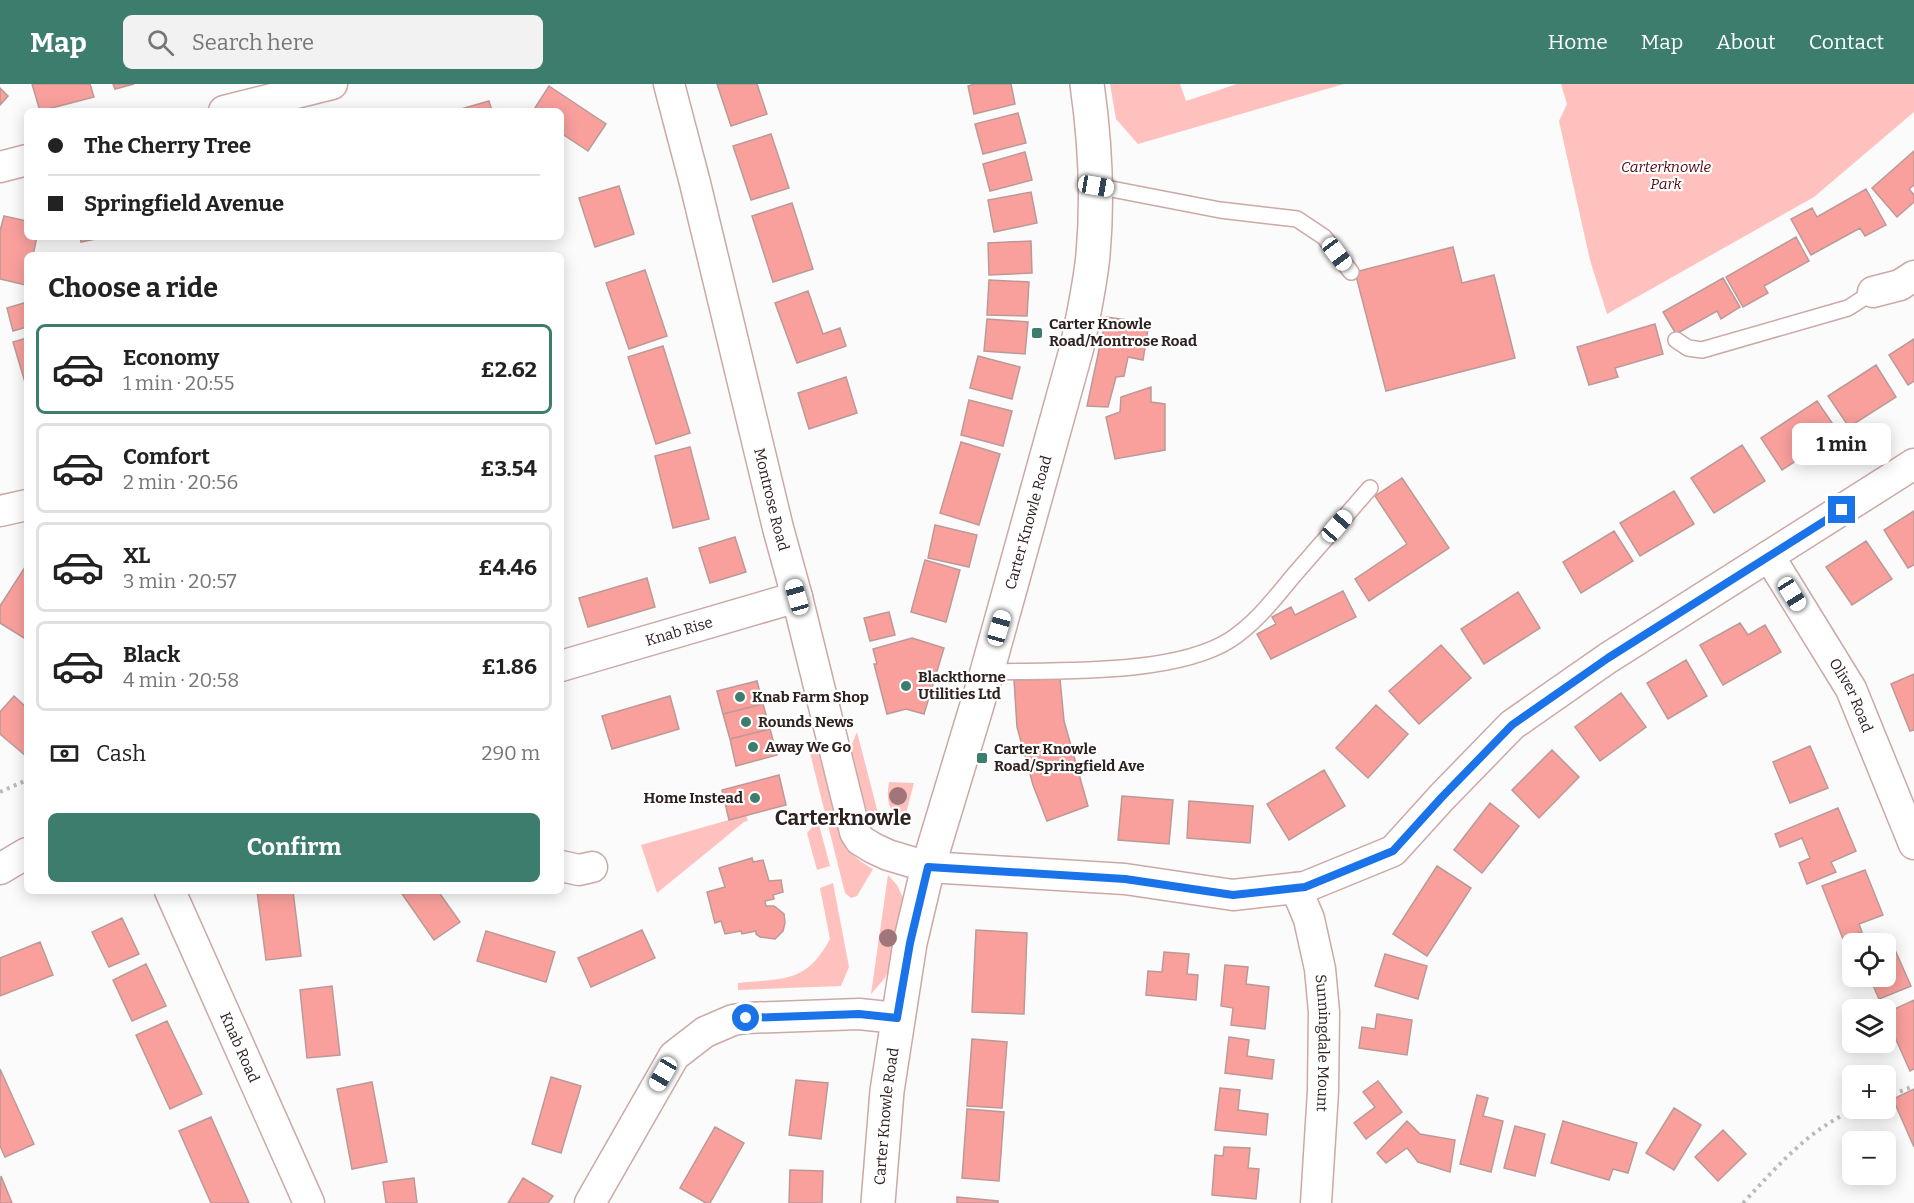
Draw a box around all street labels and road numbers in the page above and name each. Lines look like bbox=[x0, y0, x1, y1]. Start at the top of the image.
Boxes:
street label: Montrose Road bbox=[750, 446, 793, 553]
street label: Carter Knowle Road bbox=[1001, 453, 1056, 592]
street label: Knab Rise bbox=[643, 613, 715, 650]
street label: Oliver Road bbox=[1825, 655, 1877, 735]
street label: Sunningdale Mount bbox=[1312, 973, 1333, 1113]
street label: Knab Road bbox=[216, 1009, 263, 1085]
street label: Carter Knowle Road bbox=[870, 1046, 903, 1186]

